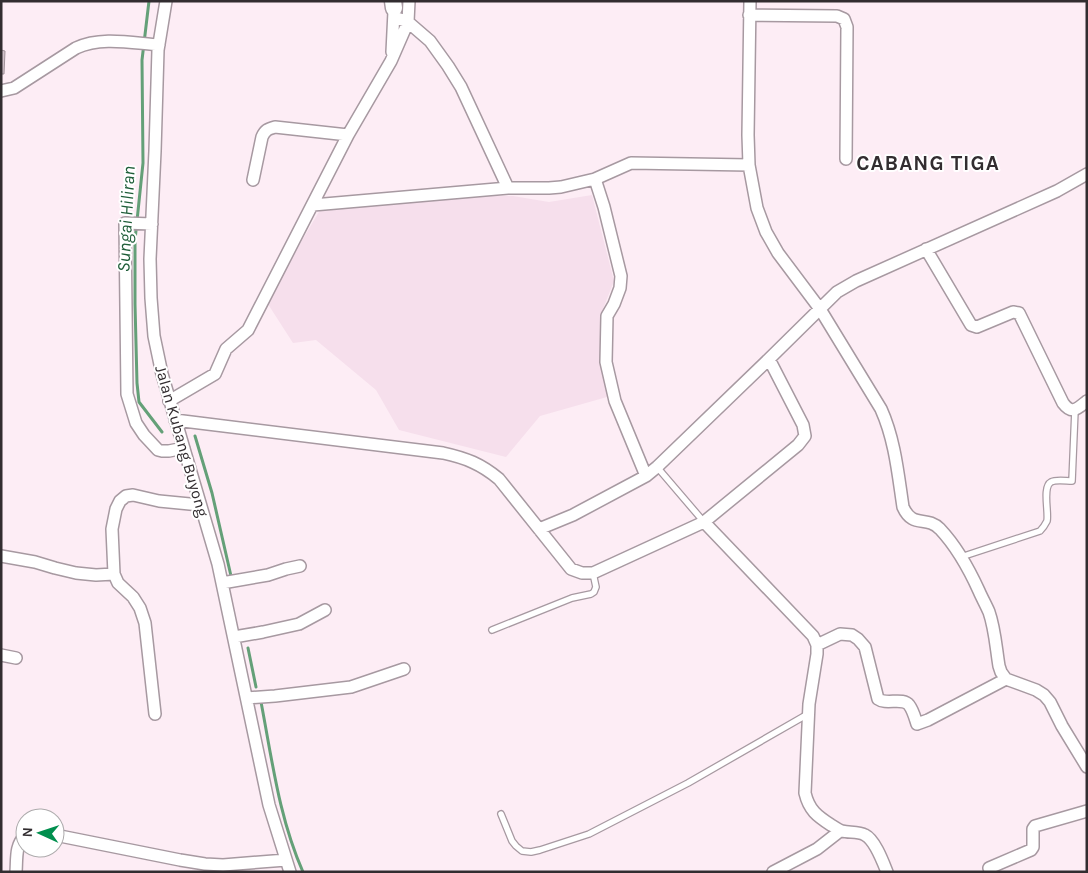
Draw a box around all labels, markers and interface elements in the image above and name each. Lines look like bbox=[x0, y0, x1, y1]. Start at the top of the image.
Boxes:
district label: CABANG TIGA bbox=[856, 151, 1000, 175]
water label: Sungai Hiliran bbox=[112, 165, 140, 273]
street label: Jalan Kubang Buyong bbox=[151, 363, 213, 519]
north arrow bbox=[15, 808, 65, 858]
text: N bbox=[19, 827, 36, 838]

